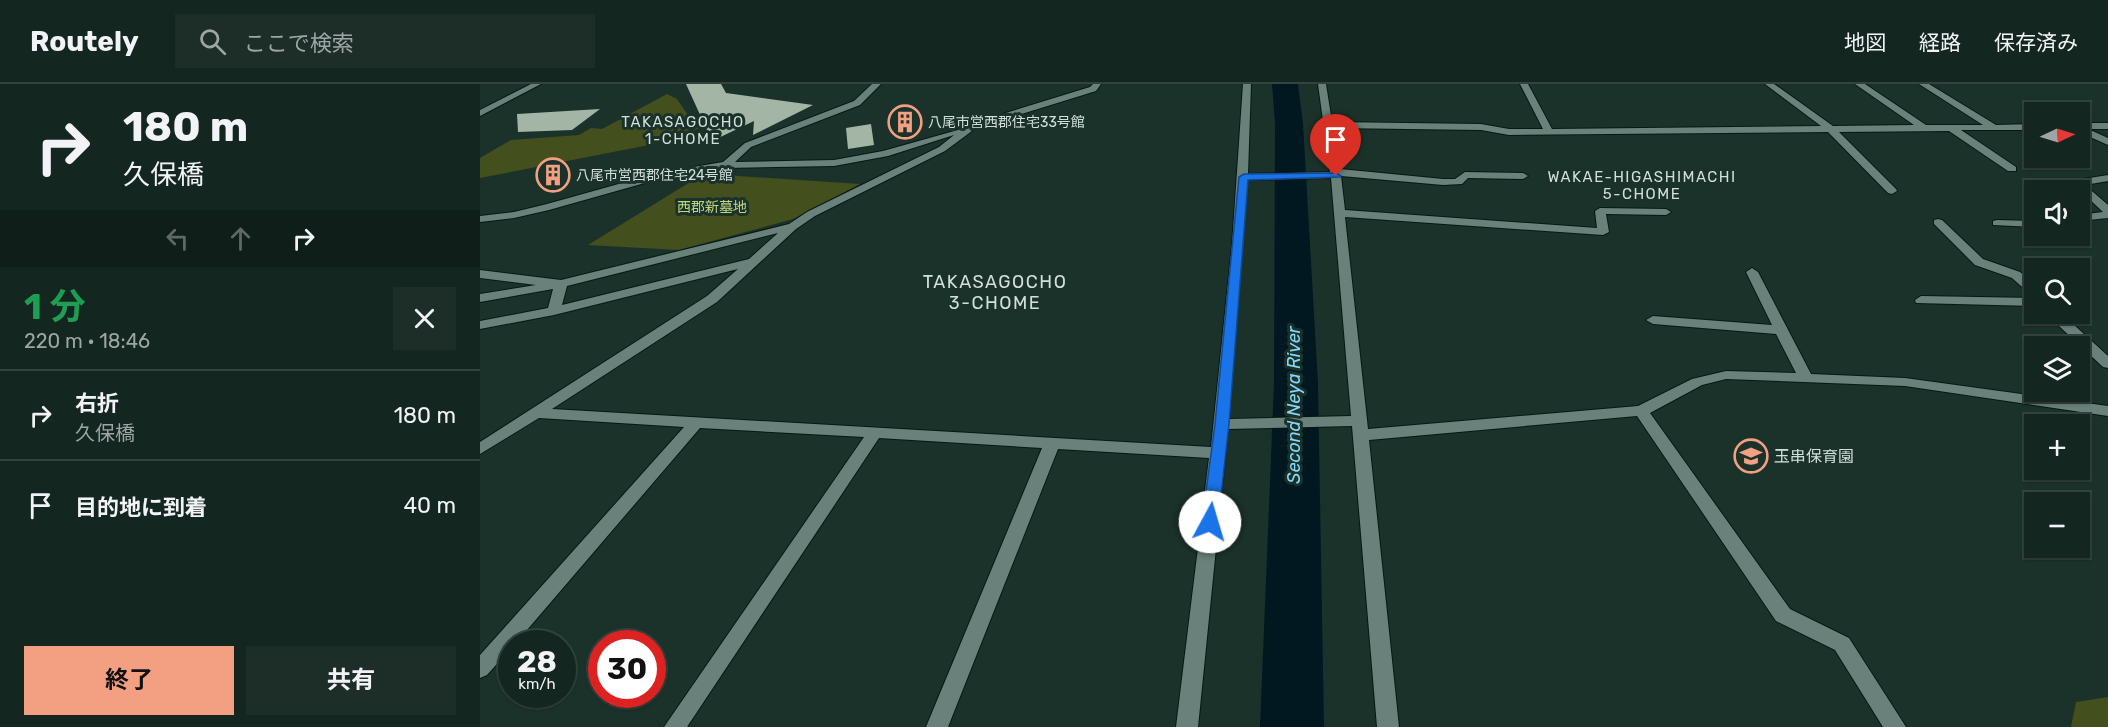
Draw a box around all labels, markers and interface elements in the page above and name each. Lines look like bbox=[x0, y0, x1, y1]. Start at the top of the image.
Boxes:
search box bbox=[175, 14, 595, 68]
text: Routely bbox=[30, 25, 139, 58]
icon: search bbox=[196, 25, 229, 58]
text: ここで検索 bbox=[244, 30, 354, 57]
text: 地図 bbox=[1844, 30, 1886, 55]
text: 経路 bbox=[1919, 30, 1961, 55]
text: 保存済み bbox=[1994, 30, 2078, 55]
text: 180 m bbox=[123, 102, 248, 152]
north arrow bbox=[2024, 102, 2090, 168]
map controls bbox=[2024, 102, 2090, 558]
building icon: 八尾市営西郡住宅33号館 bbox=[887, 104, 923, 140]
icon: right bbox=[24, 108, 102, 186]
district label: TAKASAGOCHO 1-CHOME bbox=[621, 113, 745, 148]
place label: 八尾市営西郡住宅33号館 bbox=[928, 114, 1085, 131]
pin bbox=[1310, 114, 1361, 176]
icon: arrive bbox=[1319, 123, 1352, 156]
building icon: 八尾市営西郡住宅24号館 bbox=[535, 157, 571, 193]
text: 久保橋 bbox=[123, 159, 204, 191]
place label: 八尾市営西郡住宅24号館 bbox=[576, 167, 733, 184]
district label: WAKAE-HIGASHIMACHI 5-CHOME bbox=[1547, 168, 1737, 203]
button: sound bbox=[2024, 180, 2090, 246]
park label: 西郡新墓地 bbox=[677, 199, 747, 216]
icon: left bbox=[161, 222, 194, 255]
icon: ahead bbox=[224, 222, 257, 255]
icon: right bbox=[287, 222, 320, 255]
button: search bbox=[2024, 258, 2090, 324]
district label: TAKASAGOCHO 3-CHOME bbox=[923, 271, 1067, 314]
text: 1 分 bbox=[24, 285, 86, 328]
button: close bbox=[393, 287, 456, 350]
water label: Second Neya River bbox=[1283, 325, 1305, 484]
text: 220 m · 18:46 bbox=[24, 329, 150, 353]
button: layers bbox=[2024, 336, 2090, 402]
text: 右折 bbox=[75, 390, 119, 417]
icon: right bbox=[24, 399, 57, 432]
text: 180 m bbox=[394, 402, 456, 429]
button: + bbox=[2024, 414, 2090, 480]
text: 久保橋 bbox=[75, 421, 135, 445]
school or university icon: 玉串保育園 bbox=[1733, 438, 1769, 474]
place label: 玉串保育園 bbox=[1774, 447, 1854, 466]
icon: arrive bbox=[24, 489, 57, 522]
position arrow bbox=[1178, 490, 1242, 554]
text: 40 m bbox=[403, 492, 456, 519]
button: − bbox=[2024, 492, 2090, 558]
text: 目的地に到着 bbox=[75, 494, 207, 521]
speed limit sign: 30 bbox=[588, 630, 666, 708]
text: 28 bbox=[517, 644, 557, 680]
button: 終了 bbox=[24, 646, 234, 715]
button: 共有 bbox=[246, 646, 456, 715]
text: km/h bbox=[518, 675, 556, 693]

